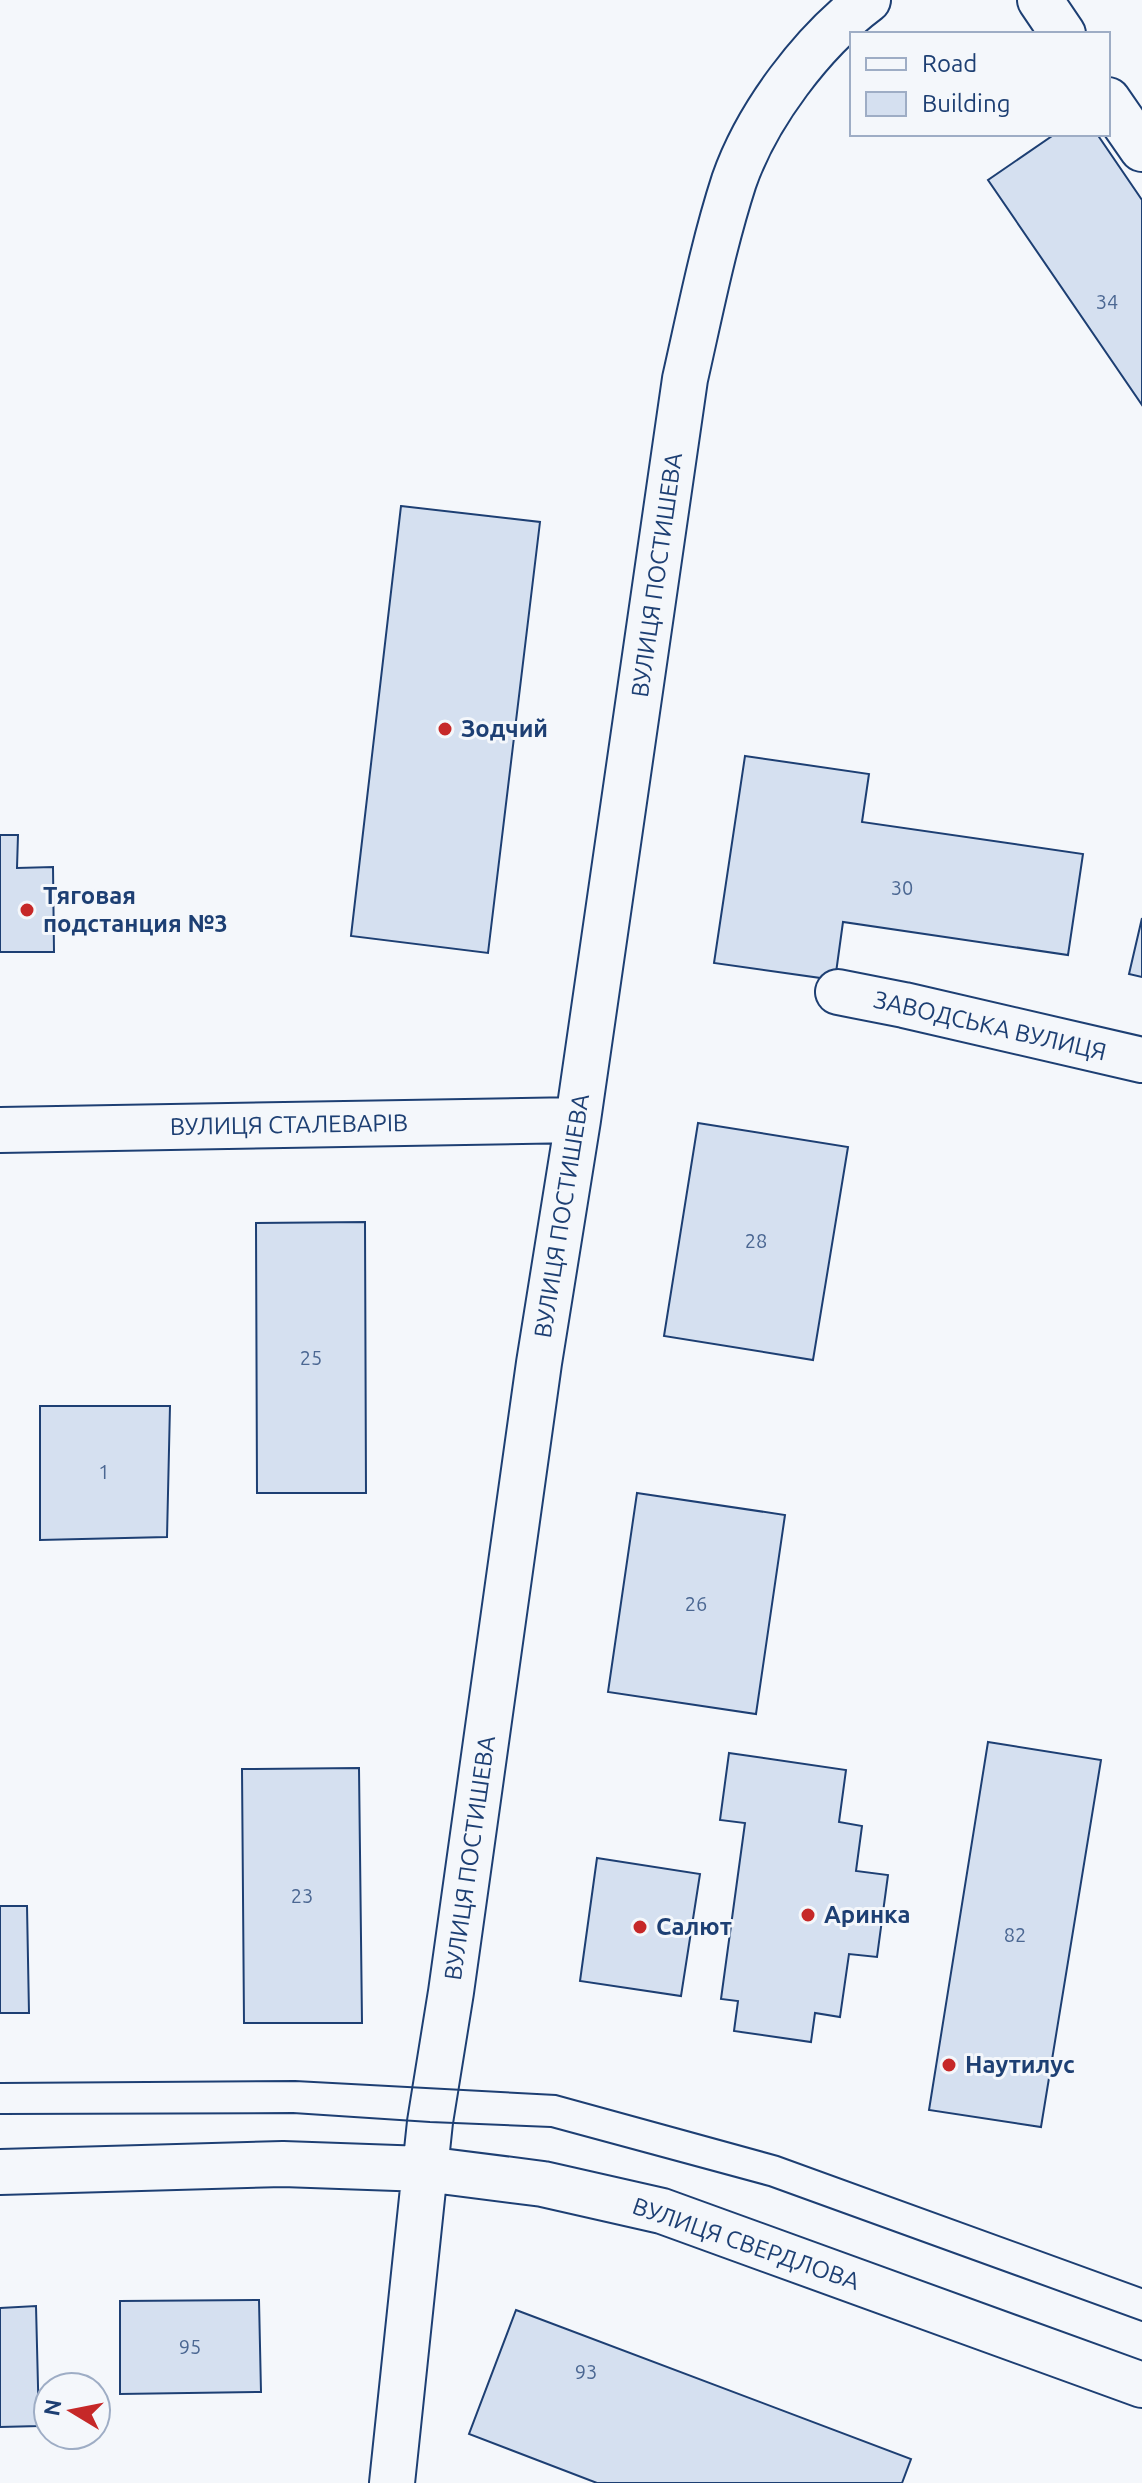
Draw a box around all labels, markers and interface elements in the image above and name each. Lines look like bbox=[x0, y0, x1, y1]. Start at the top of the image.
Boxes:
legend bbox=[850, 32, 1110, 136]
text: Road bbox=[922, 50, 977, 77]
text: Building bbox=[922, 90, 1010, 117]
house number: 34 bbox=[1096, 290, 1118, 313]
street label: ВУЛИЦЯ ПОСТИШЕВА bbox=[626, 451, 687, 699]
place label: Зодчий bbox=[461, 715, 548, 742]
marker: Зодчий bbox=[436, 720, 454, 738]
house number: 30 bbox=[891, 876, 913, 899]
place label: Тяговая подстанция №3 bbox=[43, 882, 228, 937]
marker: Тяговая подстанция №3 bbox=[18, 901, 36, 919]
street label: ЗАВОДСЬКА ВУЛИЦЯ bbox=[871, 986, 1109, 1065]
street label: ВУЛИЦЯ ПОСТИШЕВА bbox=[529, 1092, 594, 1340]
street label: ВУЛИЦЯ СТАЛЕВАРІВ bbox=[170, 1109, 408, 1140]
house number: 28 bbox=[745, 1229, 767, 1252]
house number: 25 bbox=[300, 1346, 322, 1369]
house number: 1 bbox=[98, 1460, 110, 1483]
house number: 26 bbox=[685, 1592, 707, 1615]
street label: ВУЛИЦЯ ПОСТИШЕВА bbox=[439, 1734, 500, 1982]
house number: 23 bbox=[291, 1884, 313, 1907]
place label: Аринка bbox=[824, 1901, 911, 1928]
marker: Аринка bbox=[799, 1906, 817, 1924]
place label: Салют bbox=[656, 1913, 732, 1940]
marker: Салют bbox=[631, 1918, 649, 1936]
house number: 82 bbox=[1004, 1923, 1026, 1946]
place label: Наутилус bbox=[965, 2051, 1075, 2078]
marker: Наутилус bbox=[940, 2056, 958, 2074]
street label: ВУЛИЦЯ СВЕРДЛОВА bbox=[629, 2192, 863, 2295]
house number: 95 bbox=[179, 2335, 201, 2358]
house number: 93 bbox=[575, 2360, 597, 2383]
north arrow bbox=[32, 2371, 112, 2451]
text: N bbox=[38, 2397, 66, 2418]

